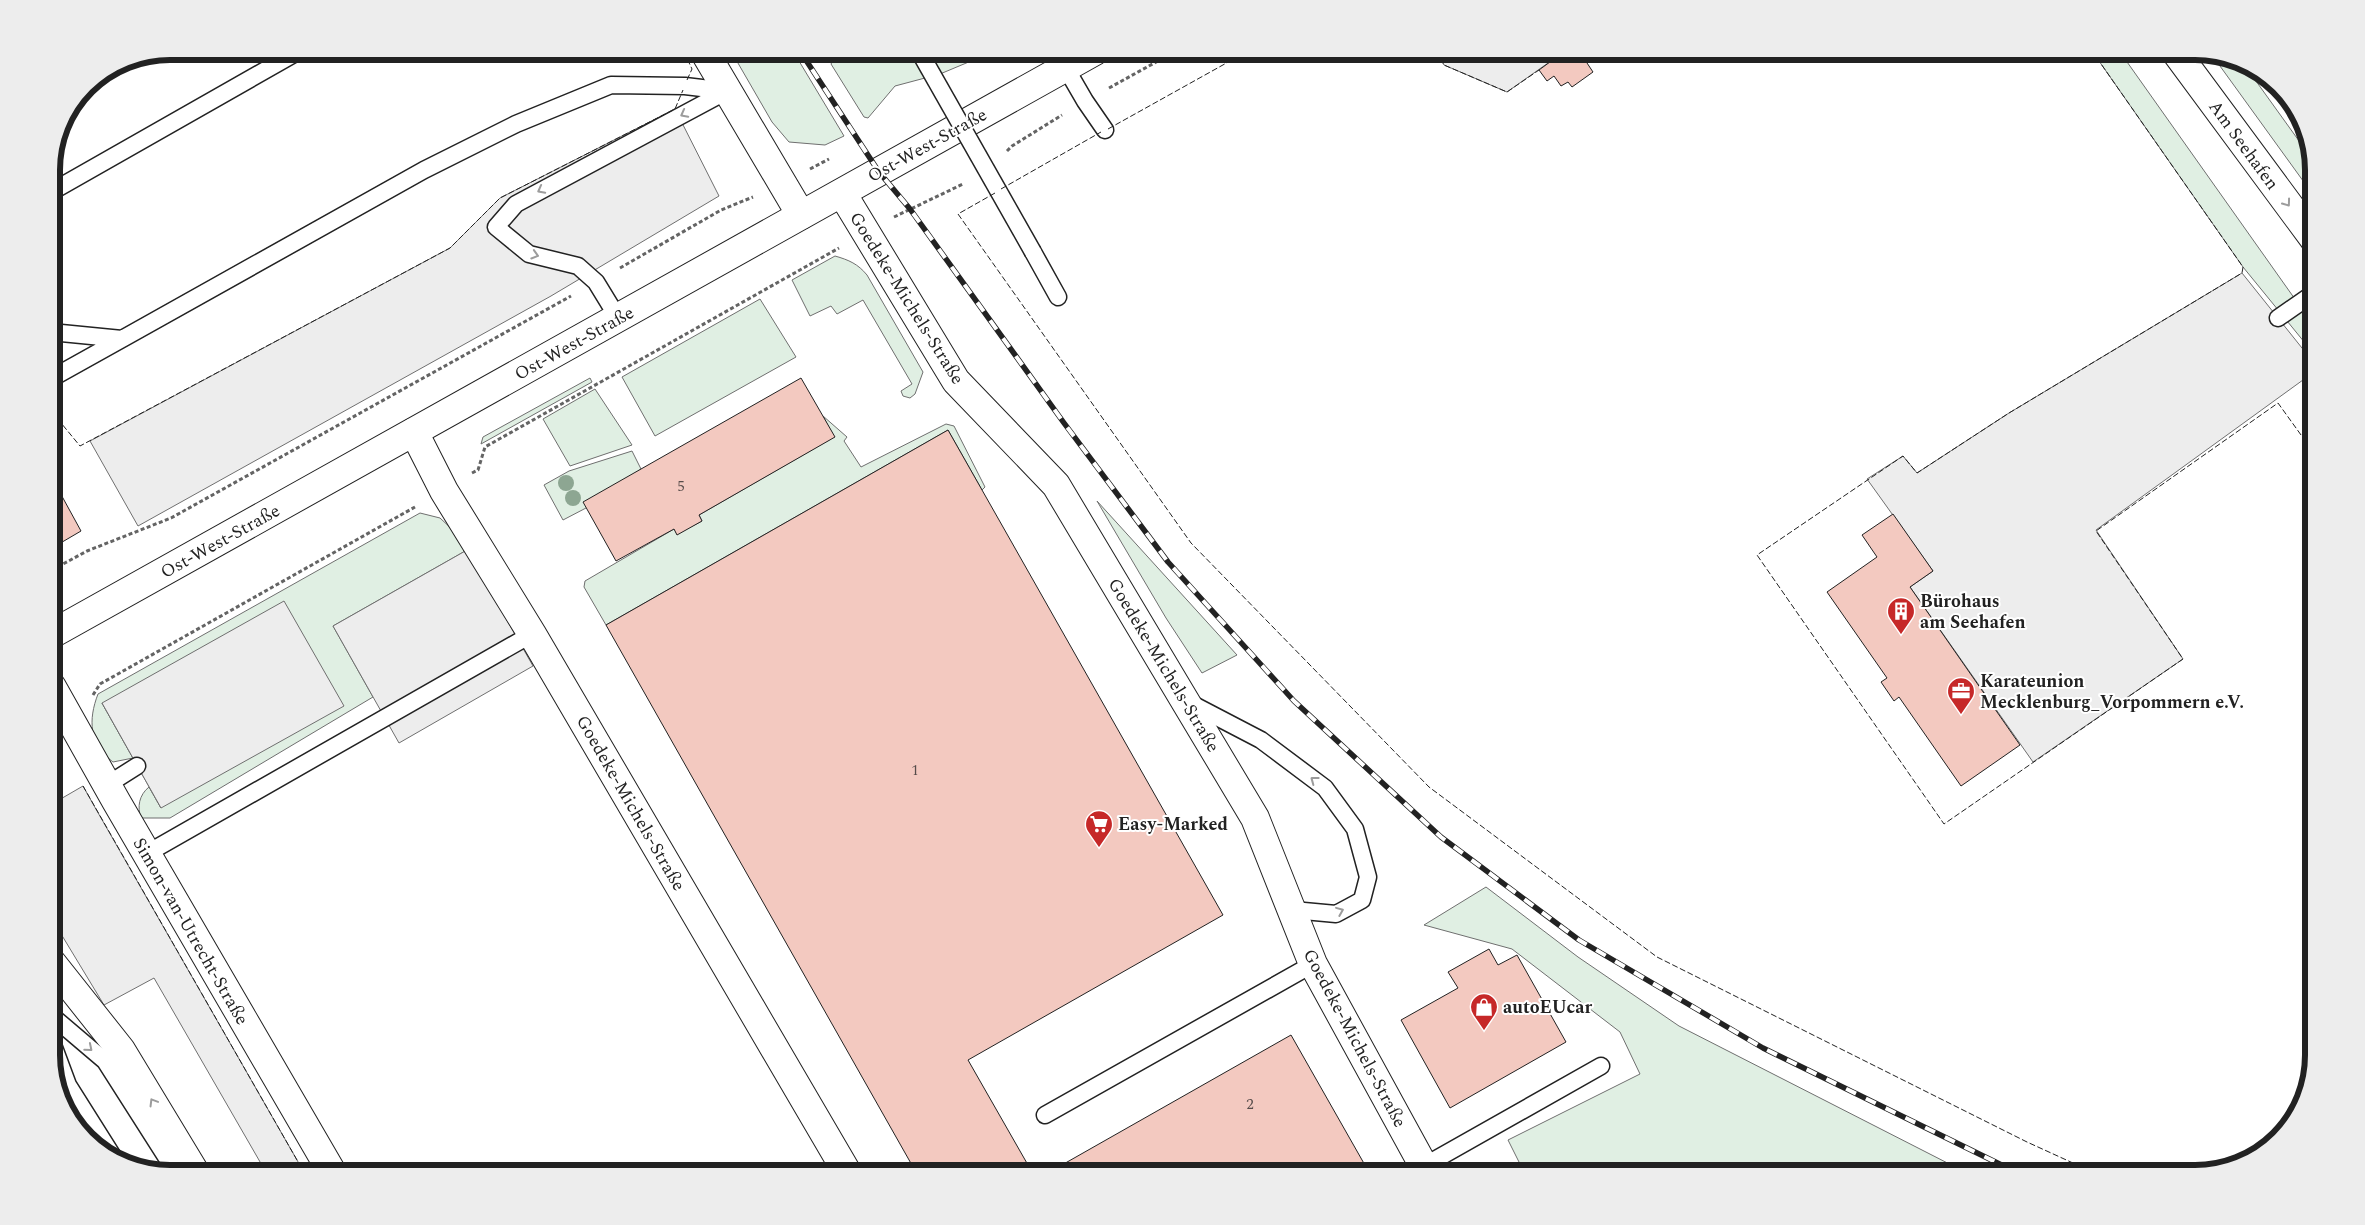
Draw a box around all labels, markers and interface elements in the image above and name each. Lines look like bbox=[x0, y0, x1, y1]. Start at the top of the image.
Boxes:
street label: Am Seehafen bbox=[2202, 95, 2285, 196]
street label: Ost-West-Straße bbox=[863, 101, 992, 189]
one-way arrow bbox=[681, 108, 690, 118]
one-way arrow bbox=[537, 184, 546, 194]
one-way arrow bbox=[2281, 197, 2290, 207]
street label: Goedeke-Michels-Straße bbox=[842, 207, 971, 390]
one-way arrow bbox=[531, 250, 539, 260]
street label: Ost-West-Straße bbox=[510, 299, 639, 387]
house number: 5 bbox=[677, 475, 685, 498]
street label: Ost-West-Straße bbox=[156, 497, 285, 585]
street label: Goedeke-Michels-Straße bbox=[1101, 573, 1226, 757]
place label: Bürohaus am Seehafen bbox=[1920, 588, 2026, 636]
building icon: Bürohaus am Seehafen bbox=[1886, 596, 1916, 635]
place label: Karateunion Mecklenburg_Vorpommern e.V. bbox=[1980, 668, 2244, 716]
office icon: Karateunion Mecklenburg_Vorpommern e.V. bbox=[1946, 676, 1976, 715]
street label: Goedeke-Michels-Straße bbox=[569, 710, 692, 896]
house number: 1 bbox=[911, 759, 919, 782]
one-way arrow bbox=[1311, 777, 1320, 785]
supermarket icon: Easy-Marked bbox=[1084, 809, 1114, 848]
place label: Easy-Marked bbox=[1118, 811, 1229, 838]
street label: Simon-van-Utrecht-Straße bbox=[126, 832, 255, 1030]
one-way arrow bbox=[1335, 907, 1344, 917]
street label: Goedeke-Michels-Straße bbox=[1296, 944, 1413, 1132]
shop icon: autoEUcar bbox=[1469, 992, 1499, 1031]
place label: autoEUcar bbox=[1503, 994, 1592, 1021]
one-way arrow bbox=[83, 1042, 92, 1051]
house number: 2 bbox=[1246, 1093, 1254, 1116]
one-way arrow bbox=[149, 1099, 159, 1108]

